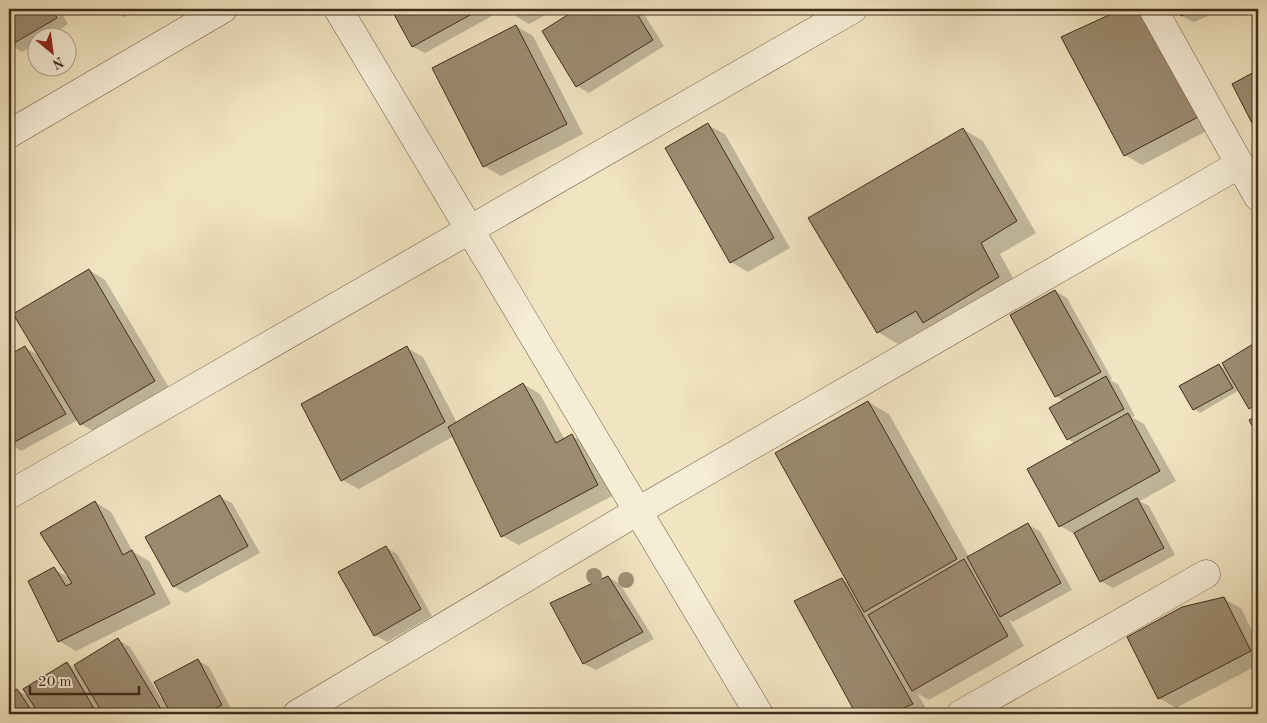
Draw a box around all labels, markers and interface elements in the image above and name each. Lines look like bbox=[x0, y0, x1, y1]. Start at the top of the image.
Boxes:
north arrow bbox=[28, 28, 78, 78]
text: N bbox=[49, 54, 66, 71]
scale bar bbox=[30, 663, 139, 695]
text: 20 m bbox=[38, 675, 72, 690]

